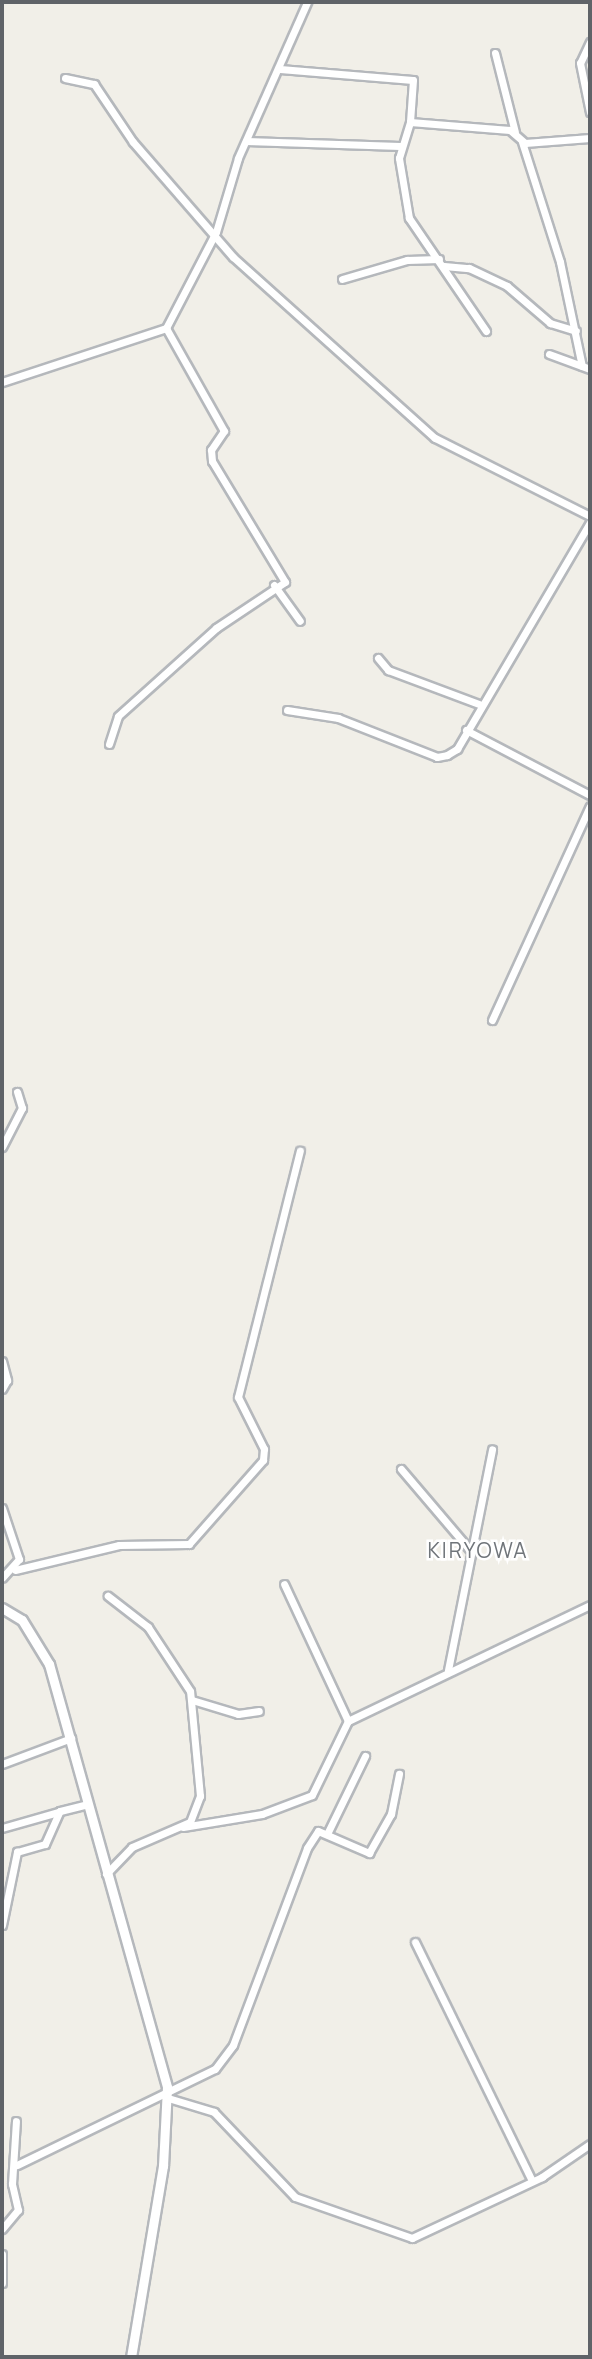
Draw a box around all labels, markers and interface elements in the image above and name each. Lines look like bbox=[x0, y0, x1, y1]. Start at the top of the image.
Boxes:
district label: KIRYOWA bbox=[428, 1537, 528, 1563]

